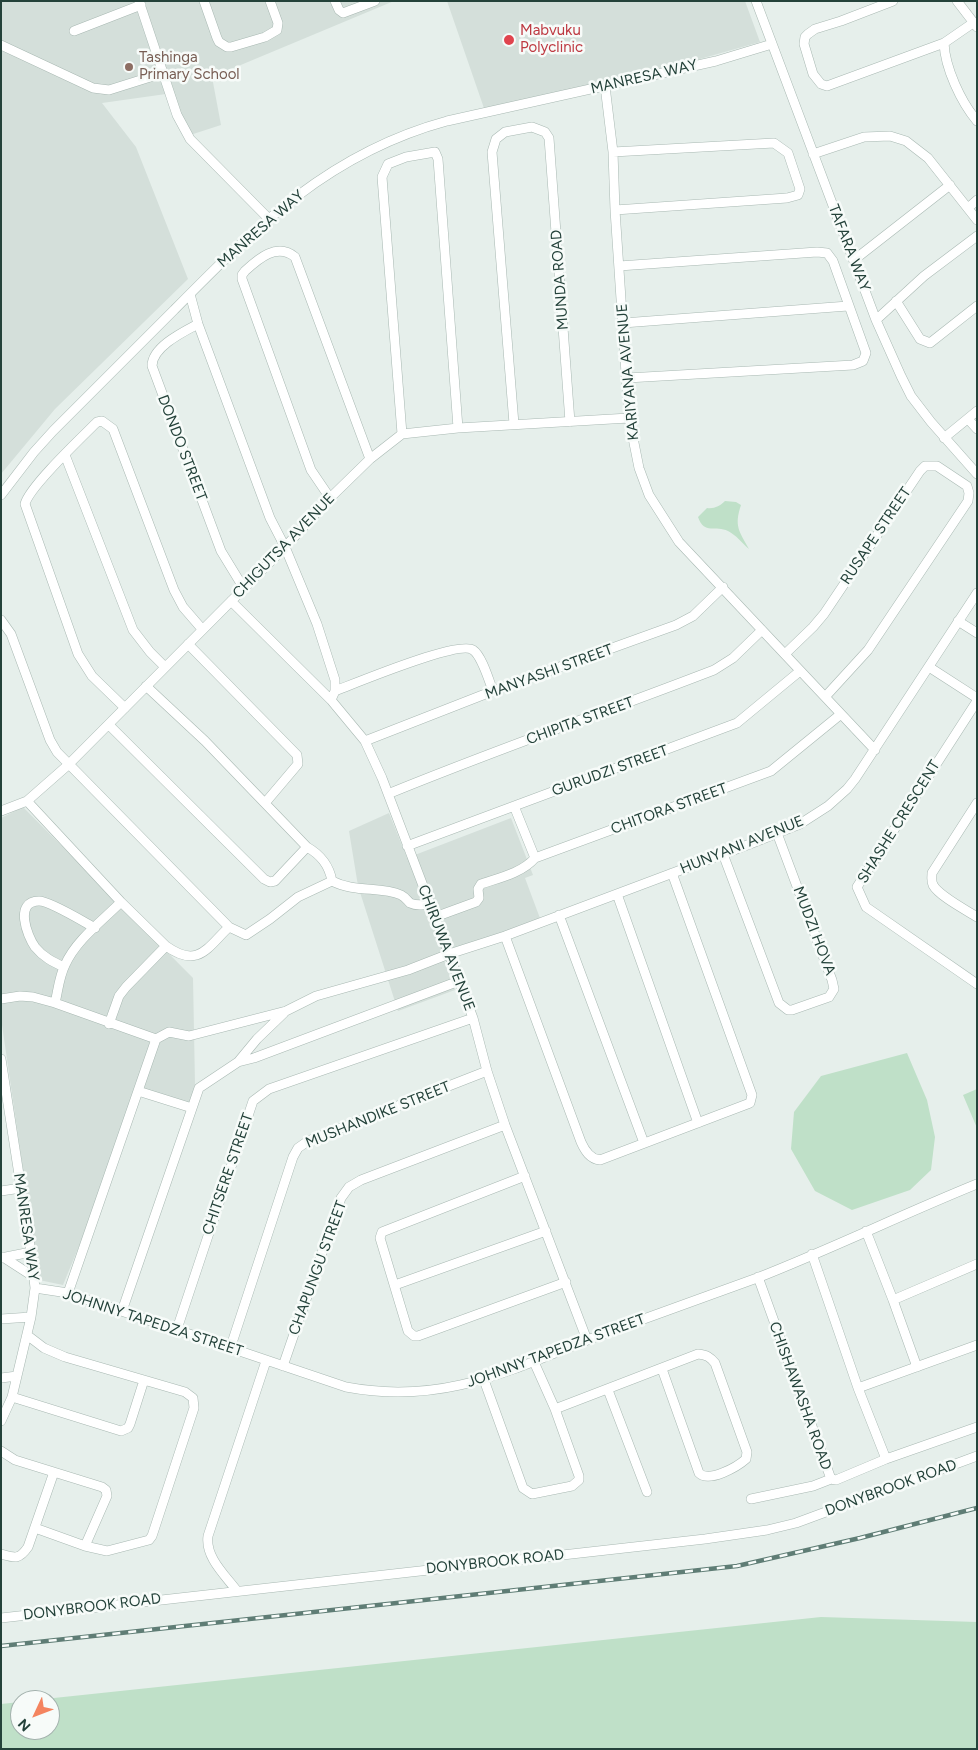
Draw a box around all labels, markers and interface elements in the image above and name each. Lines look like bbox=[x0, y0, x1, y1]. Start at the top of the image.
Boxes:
place label: Mabvuku Polyclinic bbox=[520, 22, 583, 57]
marker: Mabvuku Polyclinic bbox=[502, 33, 516, 47]
place label: Tashinga Primary School bbox=[139, 49, 240, 84]
street label: MANRESA WAY bbox=[589, 56, 699, 98]
marker: Tashinga Primary School bbox=[123, 61, 135, 73]
street label: MANRESA WAY bbox=[214, 187, 308, 271]
street label: TAFARA WAY bbox=[824, 202, 874, 294]
street label: MUNDA ROAD bbox=[548, 229, 572, 331]
street label: KARIYANA AVENUE bbox=[613, 303, 643, 441]
street label: DONDO STREET bbox=[154, 392, 210, 504]
street label: RUSAPE STREET bbox=[837, 484, 915, 588]
street label: CHIGUTSA AVENUE bbox=[229, 490, 339, 602]
street label: MANYASHI STREET bbox=[483, 640, 615, 704]
street label: CHIPITA STREET bbox=[524, 693, 636, 749]
street label: GURUDZI STREET bbox=[549, 742, 671, 800]
street label: SHASHE CRESCENT bbox=[854, 757, 944, 887]
street label: CHITORA STREET bbox=[608, 780, 730, 838]
street label: HUNYANI AVENUE bbox=[677, 812, 807, 878]
street label: CHIRUWA AVENUE bbox=[414, 882, 478, 1014]
street label: MUDZI HOVA bbox=[789, 884, 839, 978]
street label: MUSHANDIKE STREET bbox=[303, 1078, 453, 1152]
street label: CHITSERE STREET bbox=[199, 1111, 257, 1237]
street label: MANRESA WAY bbox=[10, 1172, 42, 1282]
street label: CHAPUNGU STREET bbox=[285, 1198, 351, 1338]
street label: JOHNNY TAPEDZA STREET bbox=[61, 1285, 245, 1361]
street label: JOHNNY TAPEDZA STREET bbox=[464, 1310, 648, 1392]
street label: CHISHAWASHA ROAD bbox=[765, 1320, 835, 1472]
street label: DONYBROOK ROAD bbox=[823, 1456, 959, 1520]
street label: DONYBROOK ROAD bbox=[425, 1546, 565, 1578]
street label: DONYBROOK ROAD bbox=[22, 1590, 162, 1624]
north arrow bbox=[10, 1690, 60, 1740]
text: N bbox=[14, 1715, 34, 1735]

